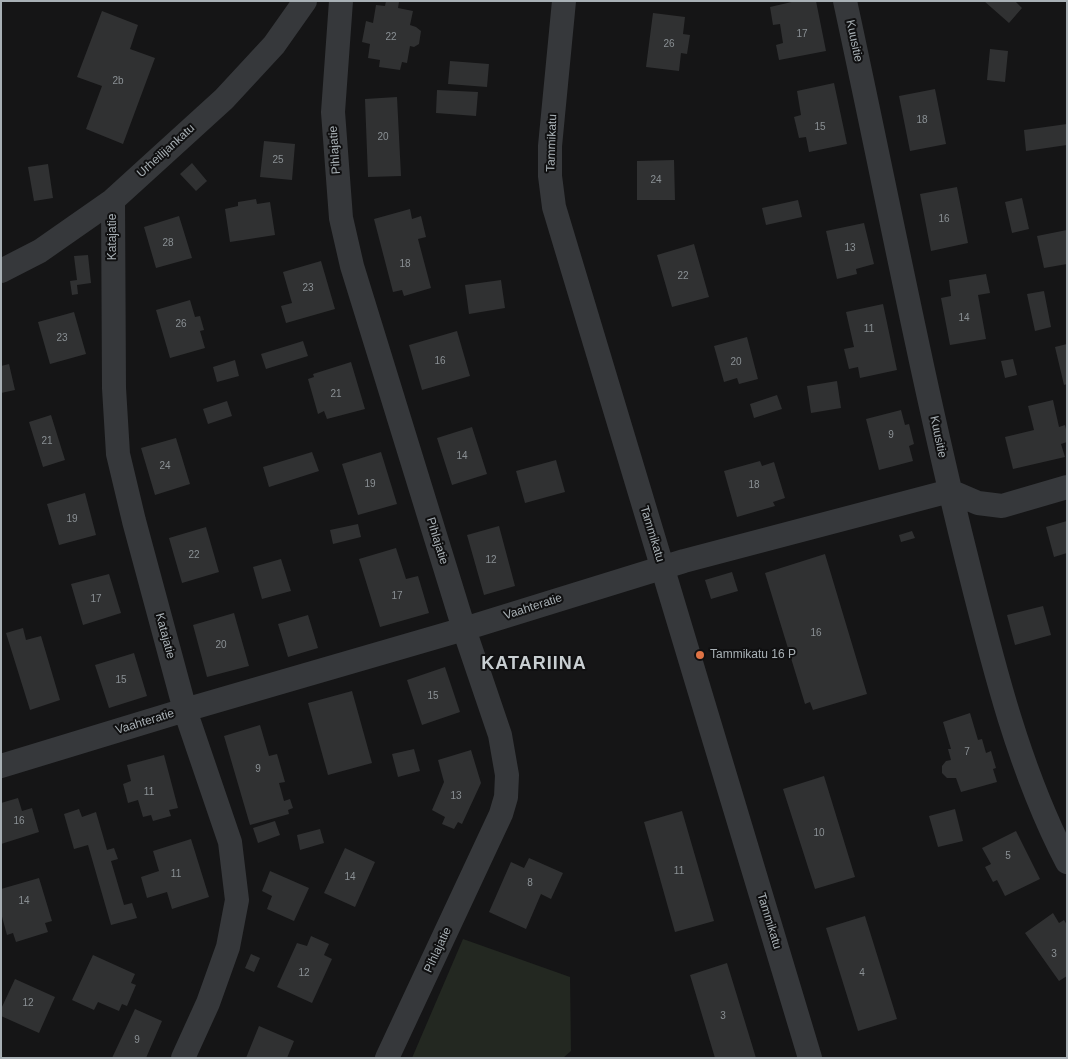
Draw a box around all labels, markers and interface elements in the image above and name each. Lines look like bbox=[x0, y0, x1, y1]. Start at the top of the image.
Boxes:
street label: Kuusitie bbox=[843, 19, 865, 63]
house number: 17 bbox=[796, 28, 808, 40]
house number: 22 bbox=[385, 31, 397, 43]
house number: 26 bbox=[663, 38, 675, 50]
house number: 2b bbox=[112, 75, 124, 87]
street label: Tammikatu bbox=[544, 114, 560, 172]
house number: 18 bbox=[916, 114, 928, 126]
street label: Urheilijankatu bbox=[134, 121, 198, 181]
house number: 15 bbox=[814, 121, 826, 133]
street label: Pihlajatie bbox=[326, 125, 344, 175]
house number: 20 bbox=[377, 131, 389, 143]
house number: 25 bbox=[272, 154, 284, 166]
house number: 24 bbox=[650, 174, 662, 186]
house number: 16 bbox=[938, 213, 950, 225]
street label: Katajatie bbox=[106, 214, 120, 260]
house number: 28 bbox=[162, 237, 174, 249]
house number: 13 bbox=[844, 242, 856, 254]
house number: 18 bbox=[399, 258, 411, 270]
house number: 22 bbox=[677, 270, 689, 282]
house number: 23 bbox=[302, 282, 314, 294]
house number: 14 bbox=[958, 312, 970, 324]
house number: 26 bbox=[175, 318, 187, 330]
house number: 11 bbox=[864, 323, 874, 335]
house number: 23 bbox=[56, 332, 68, 344]
house number: 16 bbox=[434, 355, 446, 367]
house number: 20 bbox=[730, 356, 742, 368]
house number: 21 bbox=[330, 388, 342, 400]
street label: Kuusitie bbox=[927, 415, 949, 459]
house number: 9 bbox=[888, 429, 894, 441]
house number: 21 bbox=[41, 435, 53, 447]
house number: 14 bbox=[456, 450, 468, 462]
house number: 24 bbox=[159, 460, 171, 472]
house number: 19 bbox=[364, 478, 376, 490]
house number: 18 bbox=[748, 479, 760, 491]
street label: Tammikatu bbox=[637, 504, 667, 564]
house number: 19 bbox=[66, 513, 78, 525]
street label: Pihlajatie bbox=[423, 516, 451, 566]
house number: 22 bbox=[188, 549, 200, 561]
house number: 12 bbox=[485, 554, 497, 566]
house number: 17 bbox=[391, 590, 403, 602]
street label: Vaahteratie bbox=[502, 591, 564, 623]
house number: 17 bbox=[90, 593, 102, 605]
street label: Katajatie bbox=[152, 612, 178, 660]
house number: 16 bbox=[810, 627, 822, 639]
house number: 20 bbox=[215, 639, 227, 651]
place label: Tammikatu 16 P bbox=[710, 648, 796, 662]
marker: Tammikatu 16 P bbox=[694, 649, 706, 661]
district label: KATARIINA bbox=[480, 653, 588, 675]
house number: 15 bbox=[115, 674, 127, 686]
house number: 15 bbox=[427, 690, 439, 702]
street label: Vaahteratie bbox=[114, 706, 176, 738]
house number: 7 bbox=[964, 746, 970, 758]
house number: 9 bbox=[255, 763, 261, 775]
house number: 11 bbox=[144, 786, 154, 798]
house number: 13 bbox=[450, 790, 462, 802]
house number: 16 bbox=[13, 815, 25, 827]
house number: 10 bbox=[813, 827, 825, 839]
house number: 5 bbox=[1005, 850, 1011, 862]
house number: 11 bbox=[674, 865, 684, 877]
house number: 11 bbox=[171, 868, 181, 880]
house number: 14 bbox=[344, 871, 356, 883]
house number: 8 bbox=[527, 877, 533, 889]
street label: Tammikatu bbox=[754, 891, 784, 951]
house number: 14 bbox=[18, 895, 30, 907]
street label: Pihlajatie bbox=[421, 925, 455, 975]
house number: 3 bbox=[1051, 948, 1057, 960]
house number: 12 bbox=[298, 967, 310, 979]
house number: 4 bbox=[859, 967, 865, 979]
house number: 12 bbox=[22, 997, 34, 1009]
house number: 3 bbox=[720, 1010, 726, 1022]
house number: 9 bbox=[134, 1034, 140, 1046]

